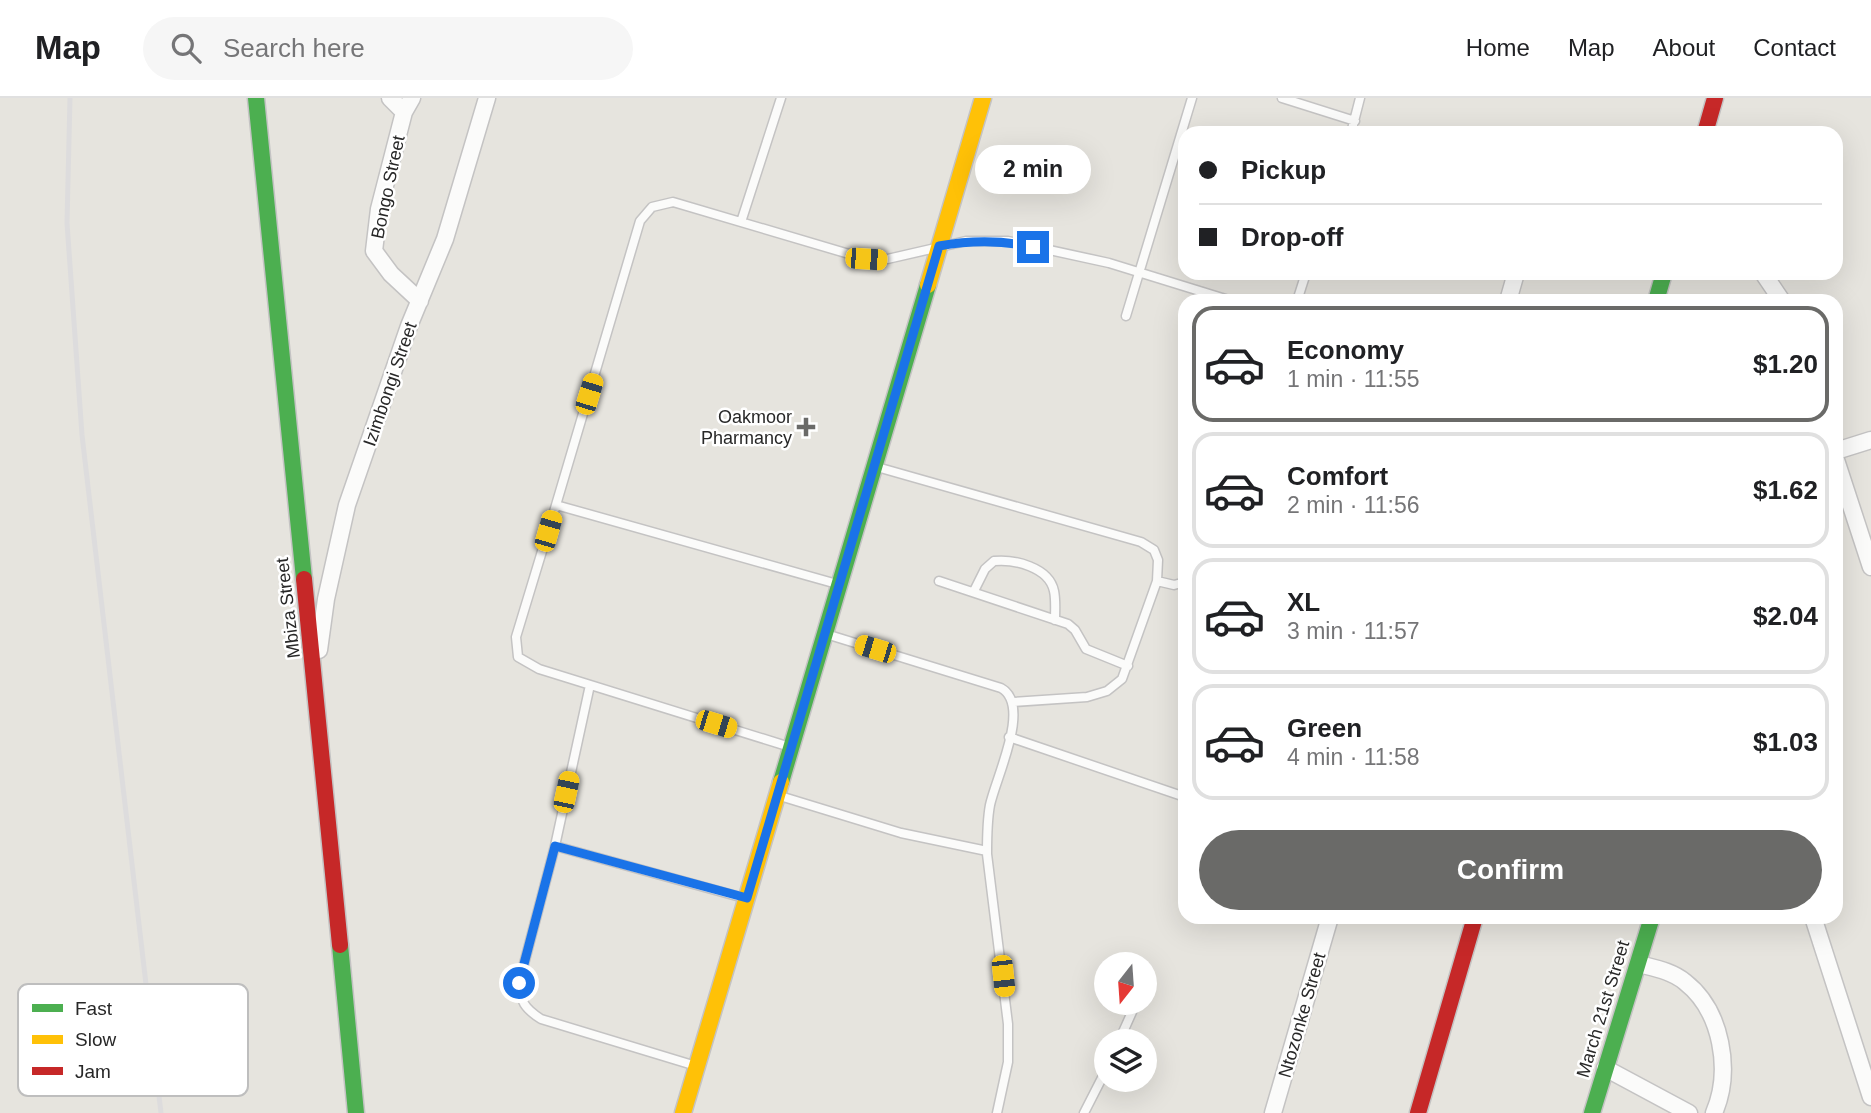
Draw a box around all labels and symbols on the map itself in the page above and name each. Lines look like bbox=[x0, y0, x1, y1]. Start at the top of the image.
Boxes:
street label: Bongo Street bbox=[367, 134, 409, 240]
callout: 2 min bbox=[975, 145, 1091, 194]
route end bbox=[1017, 231, 1049, 263]
car bbox=[845, 247, 888, 271]
street label: Izimbongi Street bbox=[359, 319, 421, 449]
car bbox=[573, 371, 606, 417]
place label: Oakmoor Pharmancy bbox=[701, 407, 792, 448]
marker: Oakmoor Pharmancy bbox=[798, 419, 814, 435]
car bbox=[533, 508, 564, 554]
street label: Mbiza Street bbox=[272, 557, 304, 659]
car bbox=[852, 633, 899, 665]
car bbox=[693, 708, 740, 740]
car bbox=[552, 769, 581, 815]
street label: March 21st Street bbox=[1573, 938, 1633, 1080]
street label: Ntozonke Street bbox=[1275, 950, 1329, 1080]
north arrow bbox=[1094, 952, 1157, 1015]
car bbox=[991, 954, 1016, 998]
route start bbox=[503, 967, 535, 999]
legend bbox=[18, 984, 248, 1096]
text: Fast bbox=[75, 998, 113, 1019]
text: Slow bbox=[75, 1029, 116, 1050]
text: Jam bbox=[75, 1061, 111, 1082]

